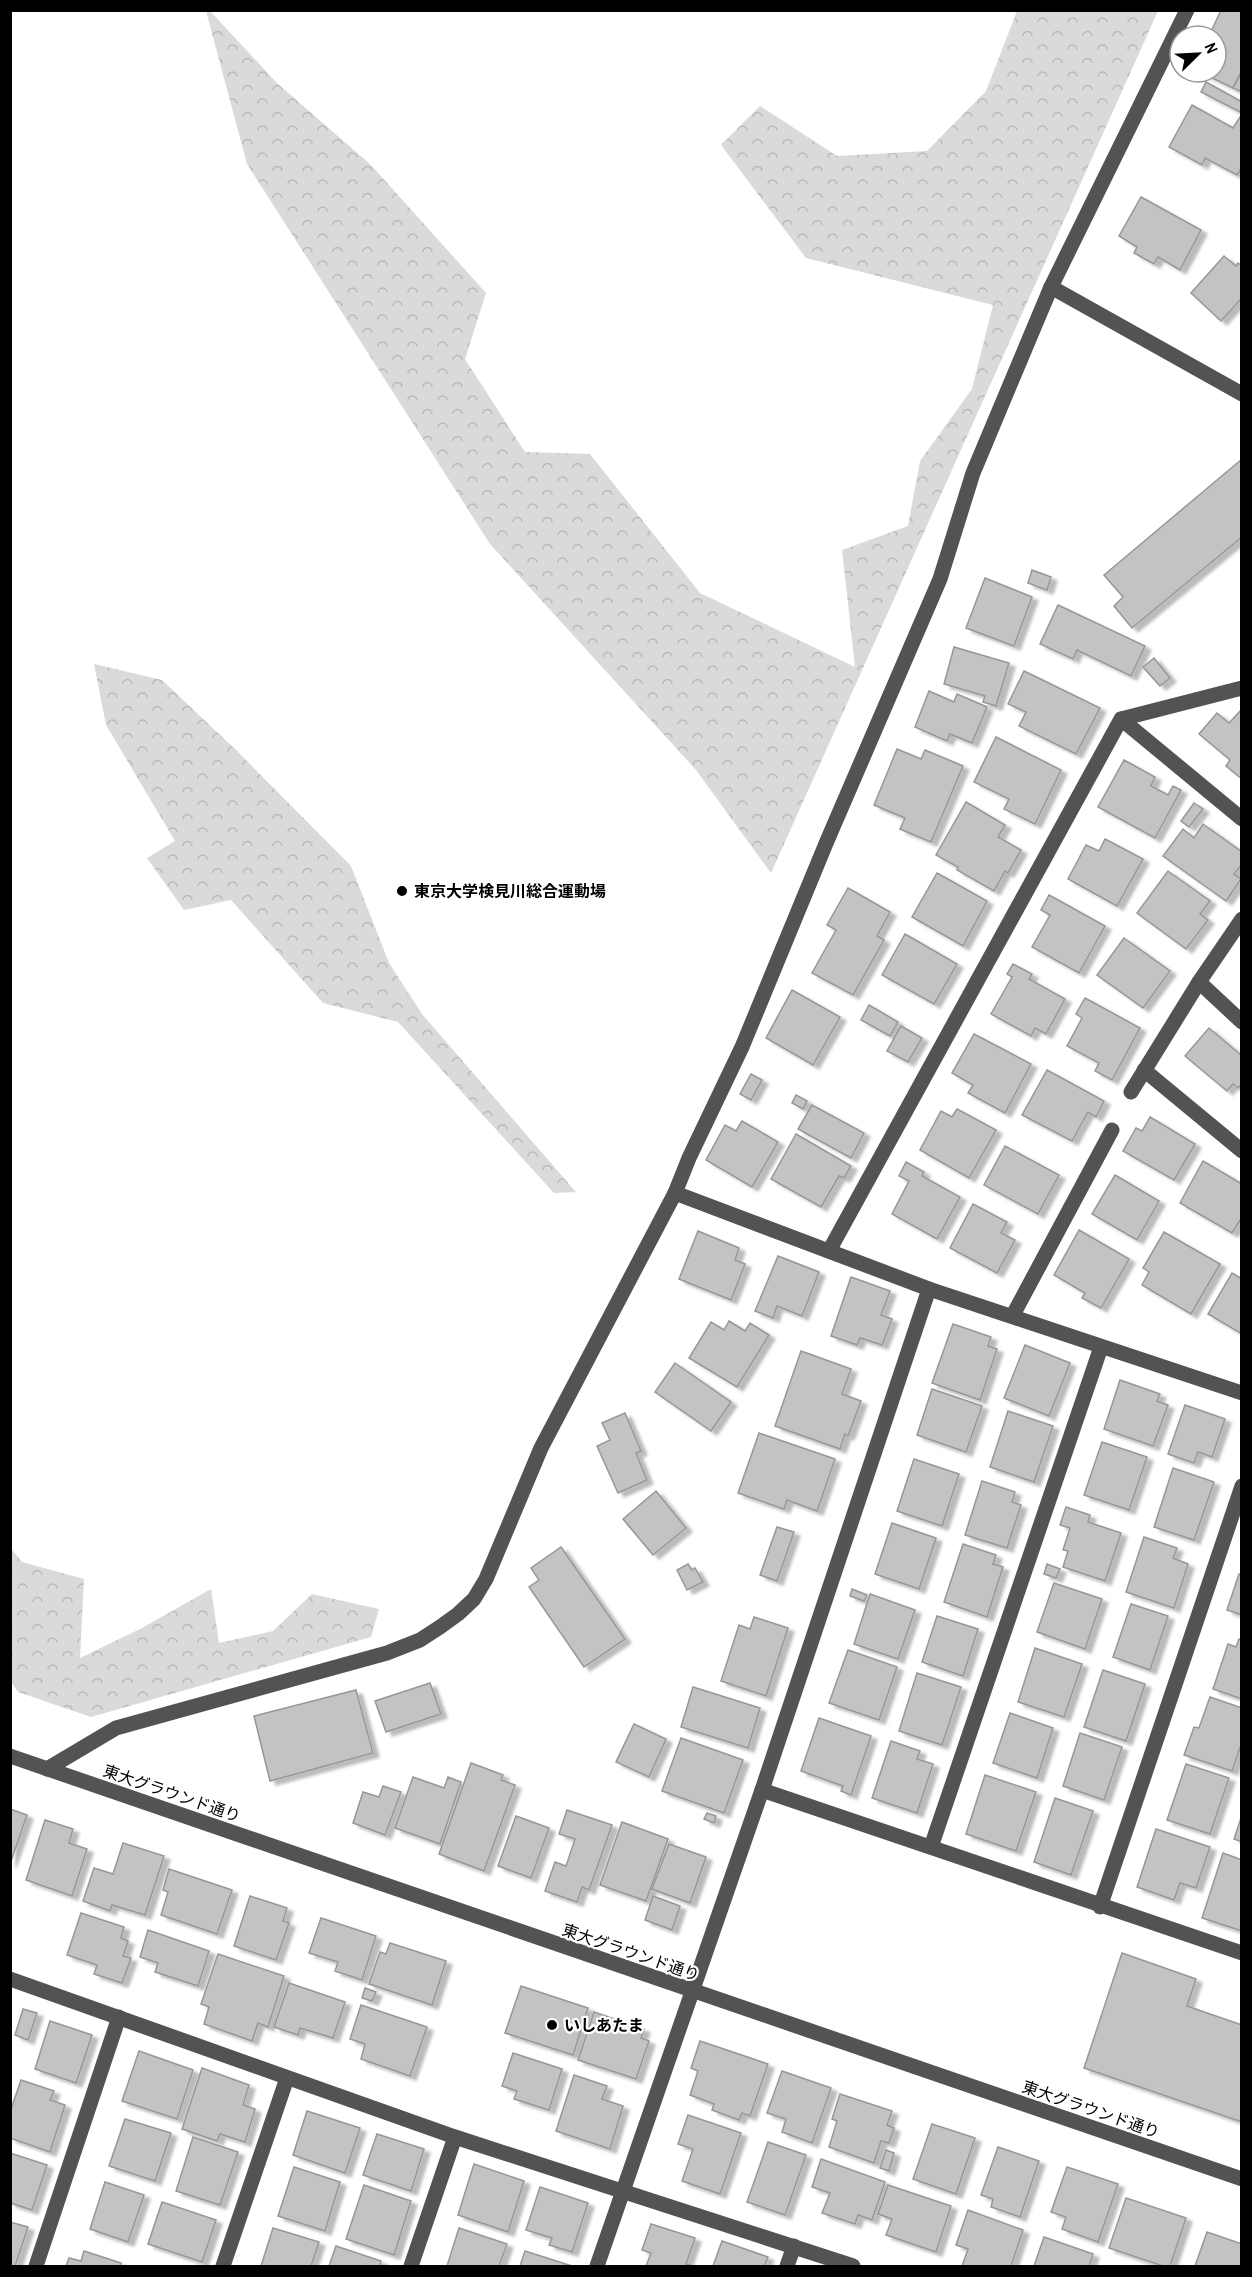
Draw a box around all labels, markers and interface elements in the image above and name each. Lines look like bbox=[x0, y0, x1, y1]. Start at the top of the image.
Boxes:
north arrow bbox=[1168, 24, 1228, 84]
text: N bbox=[1200, 39, 1224, 57]
place label: 東京大学検見川総合運動場 bbox=[414, 880, 606, 902]
marker: 東京大学検見川総合運動場 bbox=[395, 884, 409, 898]
street label: 東大グラウンド通り bbox=[100, 1759, 244, 1827]
street label: 東大グラウンド通り bbox=[559, 1918, 703, 1986]
place label: いしあたま bbox=[564, 2014, 644, 2036]
marker: いしあたま bbox=[545, 2018, 559, 2032]
street label: 東大グラウンド通り bbox=[1019, 2075, 1163, 2143]

